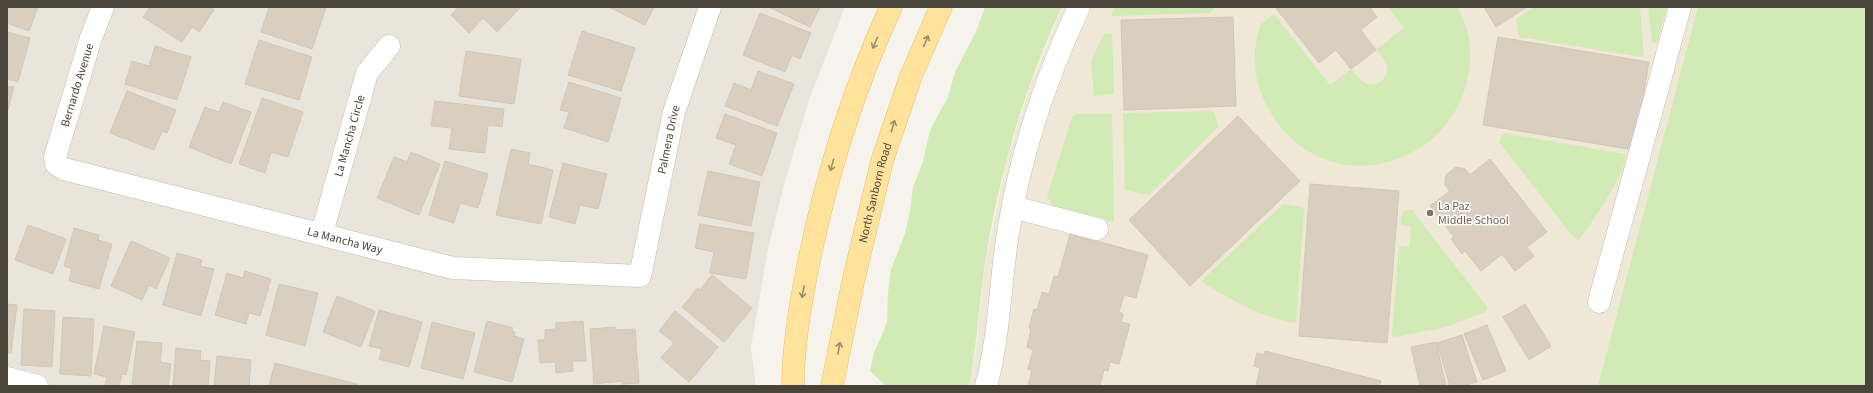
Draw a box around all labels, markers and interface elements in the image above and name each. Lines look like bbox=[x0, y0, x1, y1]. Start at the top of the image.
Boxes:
one-way arrow bbox=[923, 35, 930, 47]
one-way arrow bbox=[871, 36, 878, 48]
street label: Bernardo Avenue bbox=[57, 41, 98, 129]
street label: La Mancha Circle bbox=[330, 93, 369, 179]
street label: Palmera Drive bbox=[653, 103, 685, 175]
one-way arrow bbox=[890, 120, 897, 133]
street label: North Sanborn Road bbox=[855, 141, 897, 245]
one-way arrow bbox=[828, 158, 835, 171]
place label: La Paz Middle School bbox=[1438, 198, 1509, 229]
marker: La Paz Middle School bbox=[1425, 208, 1435, 218]
street label: La Mancha Way bbox=[305, 223, 385, 259]
one-way arrow bbox=[799, 285, 807, 298]
one-way arrow bbox=[835, 341, 843, 354]

